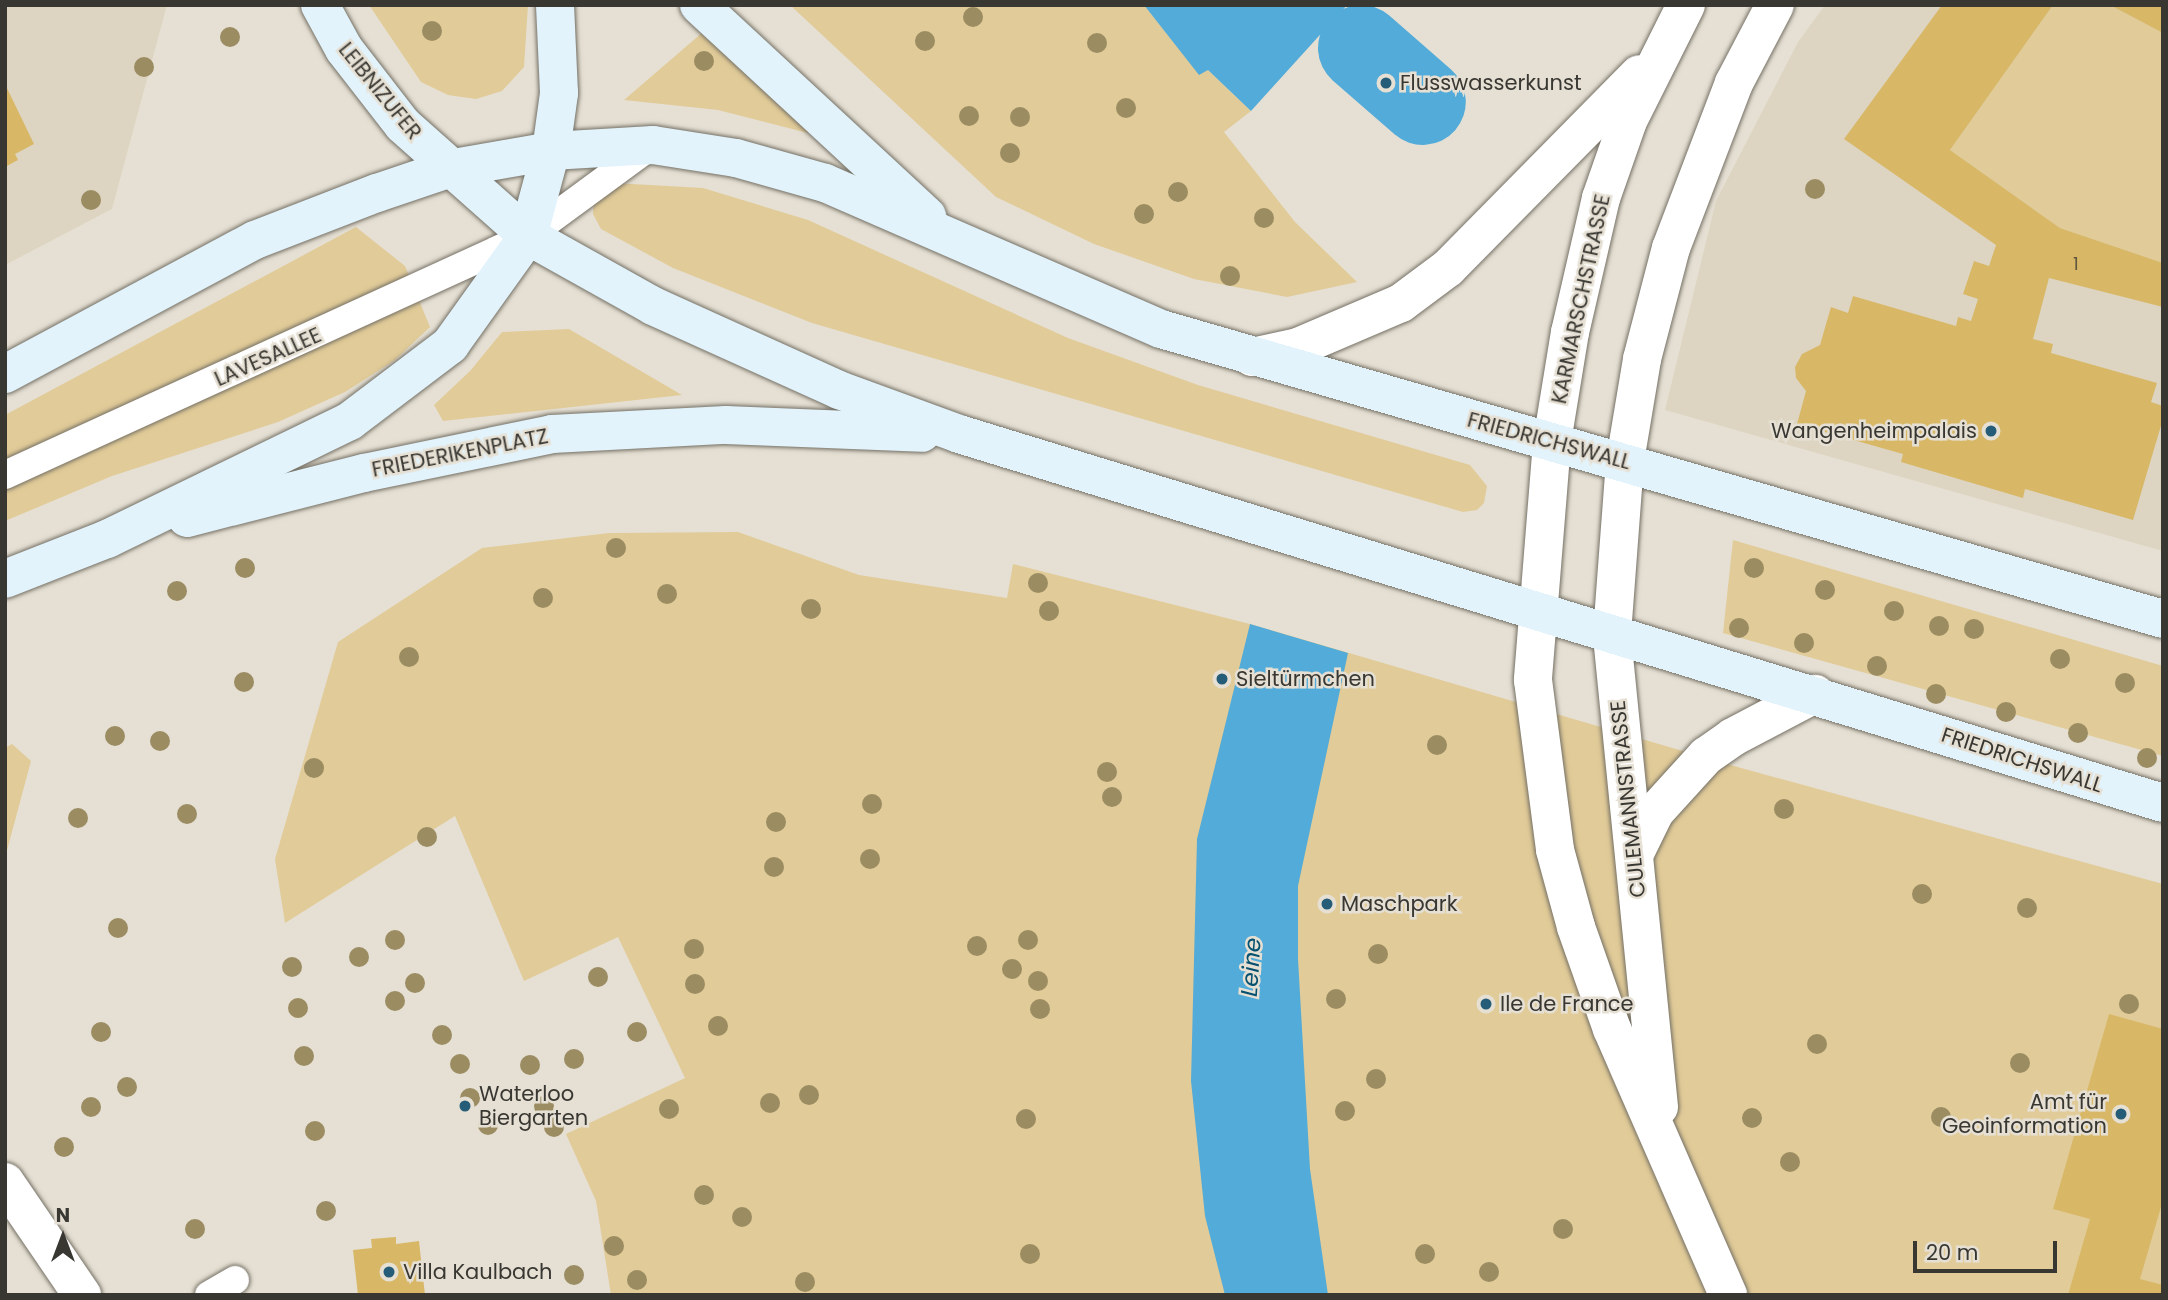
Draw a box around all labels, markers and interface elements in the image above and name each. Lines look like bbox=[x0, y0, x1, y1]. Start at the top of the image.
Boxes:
street label: LEIBNIZUFER bbox=[333, 37, 427, 145]
place label: Flusswasserkunst bbox=[1400, 70, 1582, 96]
marker: Flusswasserkunst bbox=[1378, 75, 1394, 91]
street label: KARMARSCHSTRASSE bbox=[1546, 192, 1616, 406]
house number: 1 bbox=[2073, 253, 2079, 275]
street label: LAVESALLEE bbox=[211, 322, 325, 392]
street label: FRIEDRICHSWALL bbox=[1465, 407, 1633, 475]
place label: Wangenheimpalais bbox=[1771, 418, 1977, 444]
marker: Wangenheimpalais bbox=[1983, 423, 1999, 439]
street label: FRIEDERIKENPLATZ bbox=[370, 424, 550, 482]
place label: Sieltürmchen bbox=[1236, 666, 1375, 692]
marker: Sieltürmchen bbox=[1214, 671, 1230, 687]
street label: CULEMANNSTRASSE bbox=[1605, 699, 1651, 899]
street label: FRIEDRICHSWALL bbox=[1938, 722, 2106, 798]
place label: Maschpark bbox=[1341, 891, 1457, 917]
marker: Maschpark bbox=[1319, 896, 1335, 912]
water label: Leine bbox=[1235, 937, 1267, 997]
place label: Ile de France bbox=[1500, 991, 1634, 1017]
marker: Ile de France bbox=[1478, 996, 1494, 1012]
place label: Waterloo Biergarten bbox=[479, 1081, 588, 1131]
place label: Amt für Geoinformation bbox=[1942, 1089, 2107, 1139]
marker: Waterloo Biergarten bbox=[457, 1098, 473, 1114]
marker: Amt für Geoinformation bbox=[2113, 1106, 2129, 1122]
north arrow bbox=[28, 1202, 98, 1272]
text: N bbox=[56, 1202, 70, 1229]
scale bar bbox=[1916, 1226, 2060, 1270]
text: 20 m bbox=[1926, 1238, 1979, 1267]
place label: Villa Kaulbach bbox=[403, 1259, 552, 1285]
marker: Villa Kaulbach bbox=[381, 1264, 397, 1280]

